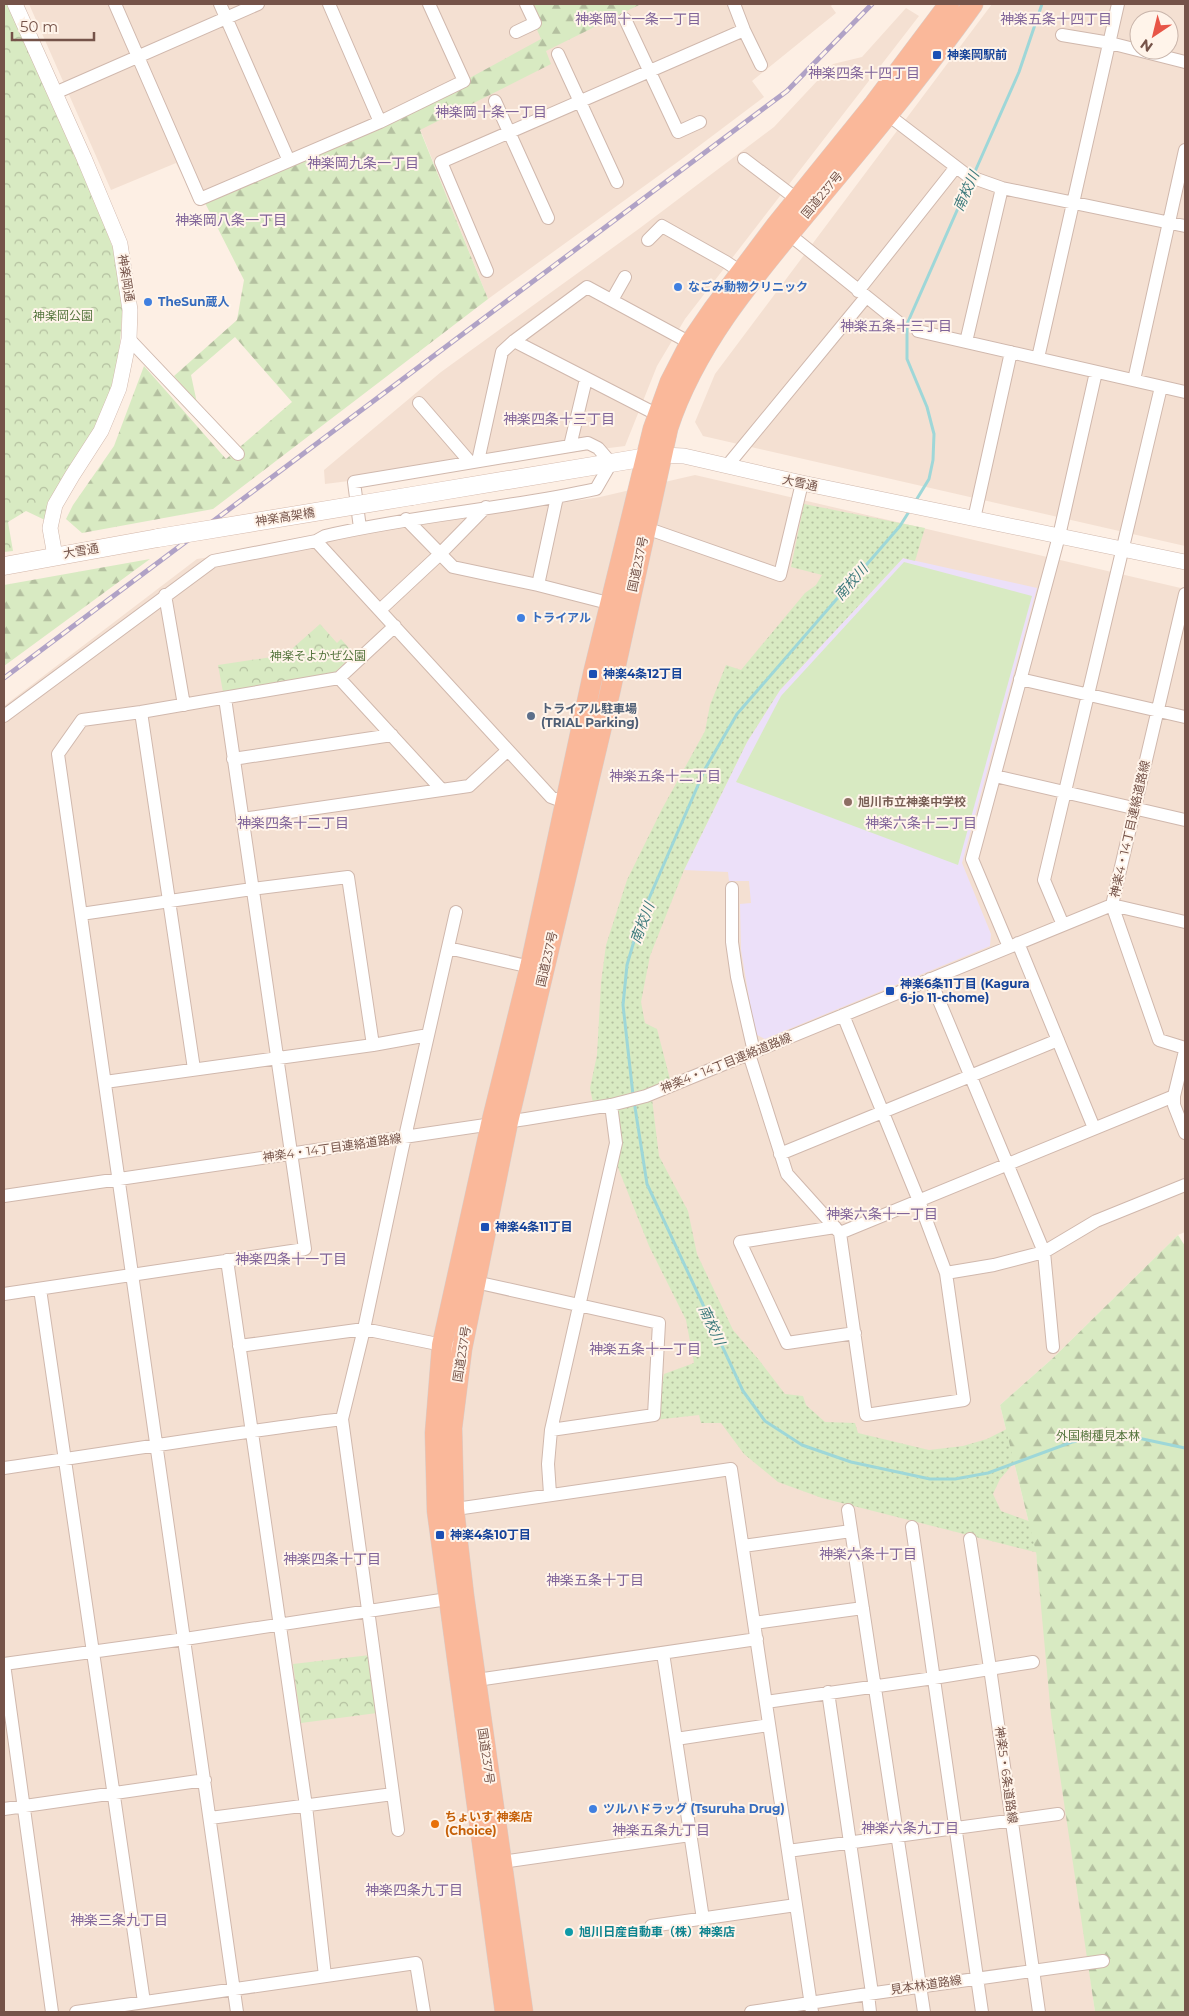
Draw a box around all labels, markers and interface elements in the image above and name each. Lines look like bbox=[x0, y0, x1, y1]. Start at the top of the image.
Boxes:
scale bar bbox=[12, 10, 95, 42]
district label: 神楽岡十一条一丁目 bbox=[575, 10, 701, 28]
district label: 神楽五条十四丁目 bbox=[1000, 10, 1112, 28]
north arrow bbox=[1129, 10, 1179, 60]
text: 50 m bbox=[20, 17, 58, 36]
text: N bbox=[1137, 35, 1156, 56]
place label: 神楽岡駅前 bbox=[947, 47, 1007, 62]
marker: 神楽岡駅前 bbox=[931, 49, 943, 61]
district label: 神楽四条十四丁目 bbox=[808, 64, 920, 82]
district label: 神楽岡十条一丁目 bbox=[435, 103, 547, 121]
district label: 神楽岡九条一丁目 bbox=[307, 154, 419, 172]
water label: 南校川 bbox=[949, 166, 984, 214]
street label: 国道237号 bbox=[798, 168, 846, 221]
district label: 神楽岡八条一丁目 bbox=[175, 211, 287, 229]
street label: 神楽岡通 bbox=[115, 253, 138, 303]
place label: なごみ動物クリニック bbox=[688, 279, 808, 294]
marker: なごみ動物クリニック bbox=[672, 281, 684, 293]
place label: TheSun蔵人 bbox=[158, 294, 230, 309]
marker: TheSun蔵人 bbox=[142, 296, 154, 308]
park label: 神楽岡公園 bbox=[33, 308, 93, 323]
district label: 神楽五条十三丁目 bbox=[840, 317, 952, 335]
district label: 神楽四条十三丁目 bbox=[503, 410, 615, 428]
street label: 大雪通 bbox=[781, 471, 819, 494]
street label: 神楽高架橋 bbox=[254, 504, 316, 529]
street label: 国道237号 bbox=[624, 535, 651, 593]
street label: 大雪通 bbox=[62, 540, 100, 561]
water label: 南校川 bbox=[830, 559, 873, 604]
place label: トライアル bbox=[531, 610, 591, 625]
marker: トライアル bbox=[515, 612, 527, 624]
park label: 神楽そよかぜ公園 bbox=[270, 648, 366, 663]
place label: 神楽4条12丁目 bbox=[603, 666, 683, 681]
marker: 神楽4条12丁目 bbox=[587, 668, 599, 680]
place label: トライアル駐車場 (TRIAL Parking) bbox=[541, 701, 639, 730]
marker: トライアル駐車場 (TRIAL Parking) bbox=[525, 710, 537, 722]
street label: 神楽4・14丁目連絡道路線 bbox=[1106, 759, 1153, 899]
district label: 神楽五条十二丁目 bbox=[609, 767, 721, 785]
place label: 旭川市立神楽中学校 bbox=[858, 794, 966, 809]
marker: 旭川市立神楽中学校 bbox=[842, 796, 854, 808]
district label: 神楽四条十二丁目 bbox=[237, 814, 349, 832]
district label: 神楽六条十二丁目 bbox=[865, 814, 977, 832]
water label: 南校川 bbox=[626, 898, 659, 946]
street label: 国道237号 bbox=[533, 930, 560, 988]
place label: 神楽6条11丁目 (Kagura 6-jo 11-chome) bbox=[900, 976, 1030, 1005]
marker: 神楽6条11丁目 (Kagura 6-jo 11-chome) bbox=[884, 985, 896, 997]
street label: 神楽4・14丁目連絡道路線 bbox=[658, 1029, 794, 1096]
street label: 神楽4・14丁目連絡道路線 bbox=[261, 1130, 402, 1165]
district label: 神楽六条十一丁目 bbox=[826, 1205, 938, 1223]
place label: 神楽4条11丁目 bbox=[495, 1219, 573, 1234]
marker: 神楽4条11丁目 bbox=[479, 1221, 491, 1233]
district label: 神楽四条十一丁目 bbox=[235, 1250, 347, 1268]
water label: 南校川 bbox=[695, 1302, 730, 1350]
street label: 国道237号 bbox=[450, 1325, 473, 1383]
district label: 神楽五条十一丁目 bbox=[589, 1340, 701, 1358]
park label: 外国樹種見本林 bbox=[1056, 1428, 1140, 1443]
place label: 神楽4条10丁目 bbox=[450, 1527, 531, 1542]
marker: 神楽4条10丁目 bbox=[434, 1529, 446, 1541]
district label: 神楽六条十丁目 bbox=[819, 1545, 917, 1563]
district label: 神楽四条十丁目 bbox=[283, 1550, 381, 1568]
district label: 神楽五条十丁目 bbox=[546, 1571, 644, 1589]
street label: 神楽5・6条道路線 bbox=[992, 1725, 1021, 1825]
street label: 国道237号 bbox=[475, 1727, 498, 1785]
place label: ツルハドラッグ (Tsuruha Drug) bbox=[603, 1801, 785, 1816]
marker: ツルハドラッグ (Tsuruha Drug) bbox=[587, 1803, 599, 1815]
place label: ちょいす 神楽店 (Choice) bbox=[445, 1809, 532, 1838]
marker: ちょいす 神楽店 (Choice) bbox=[429, 1818, 441, 1830]
district label: 神楽六条九丁目 bbox=[861, 1819, 959, 1837]
district label: 神楽五条九丁目 bbox=[612, 1821, 710, 1839]
district label: 神楽四条九丁目 bbox=[365, 1881, 463, 1899]
district label: 神楽三条九丁目 bbox=[70, 1911, 168, 1929]
place label: 旭川日産自動車（株）神楽店 bbox=[579, 1924, 735, 1939]
marker: 旭川日産自動車（株）神楽店 bbox=[563, 1926, 575, 1938]
street label: 見本林道路線 bbox=[889, 1972, 963, 1997]

